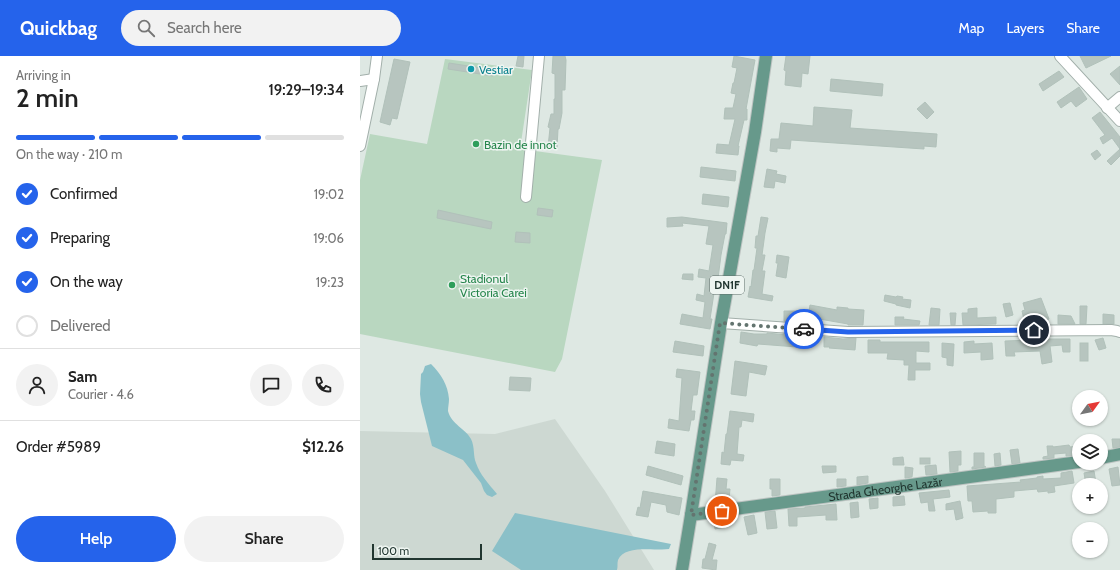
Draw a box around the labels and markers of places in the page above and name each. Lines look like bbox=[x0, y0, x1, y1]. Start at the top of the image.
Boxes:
place label: Vestiar bbox=[479, 62, 513, 77]
marker: Vestiar bbox=[466, 64, 476, 74]
place label: Bazin de innot bbox=[484, 137, 557, 152]
marker: Bazin de innot bbox=[471, 139, 481, 149]
place label: Stadionul Victoria Carei bbox=[460, 271, 527, 300]
marker: Stadionul Victoria Carei bbox=[447, 280, 457, 290]
pin bbox=[1017, 313, 1051, 347]
pin bbox=[705, 494, 739, 528]

